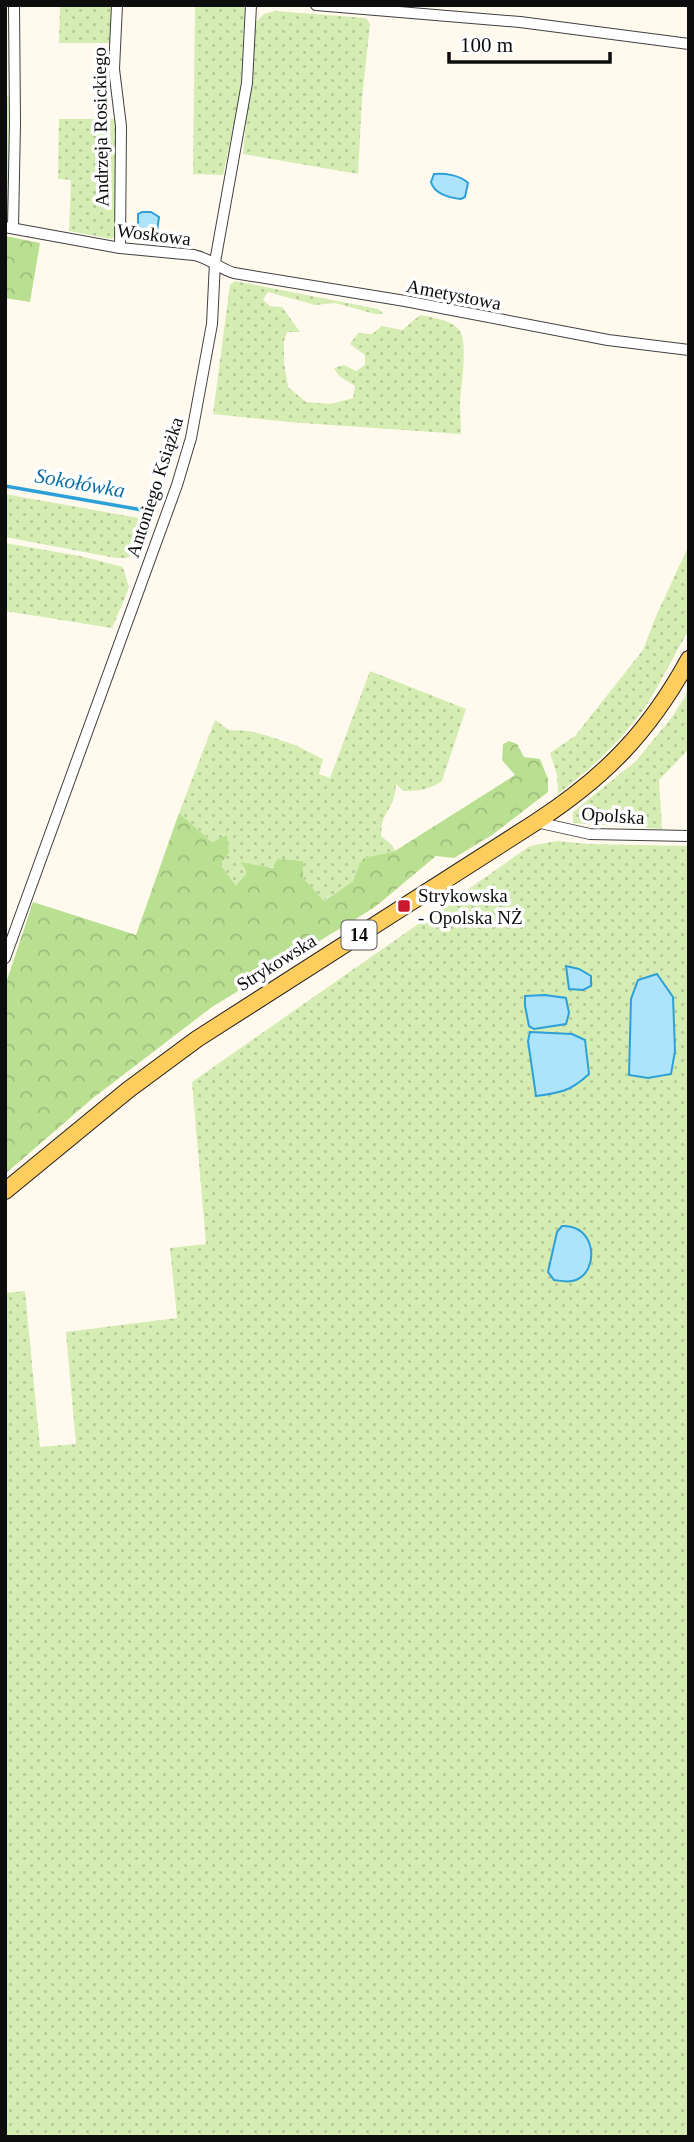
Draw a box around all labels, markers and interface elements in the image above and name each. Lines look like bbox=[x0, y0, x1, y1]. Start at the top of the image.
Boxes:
scale bar bbox=[449, 21, 610, 65]
text: 100 m bbox=[460, 33, 513, 57]
street label: Andrzeja Rosickiego bbox=[89, 47, 112, 207]
street label: Woskowa bbox=[116, 220, 193, 250]
street label: Ametystowa bbox=[405, 275, 504, 314]
street label: Antoniego Książka bbox=[122, 414, 187, 560]
water label: Sokołówka bbox=[33, 463, 127, 503]
street label: Opolska bbox=[581, 803, 646, 828]
place label: Strykowska - Opolska NŻ bbox=[418, 885, 522, 928]
marker: Strykowska - Opolska NŻ bbox=[396, 898, 412, 914]
road number: 14 bbox=[342, 920, 376, 950]
street label: Strykowska bbox=[233, 929, 320, 995]

